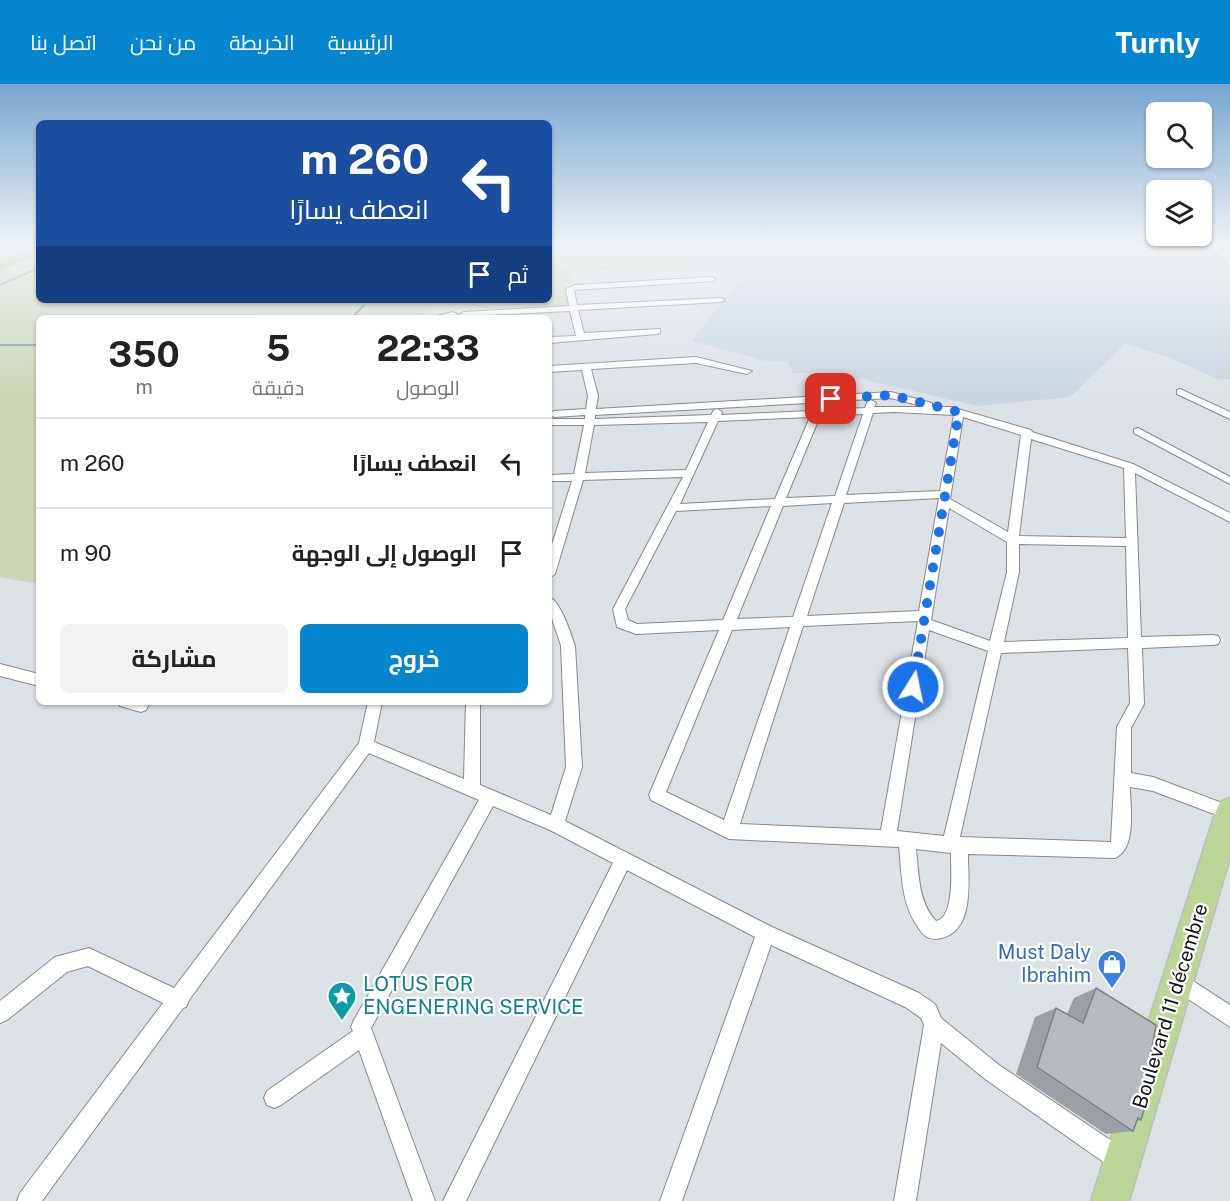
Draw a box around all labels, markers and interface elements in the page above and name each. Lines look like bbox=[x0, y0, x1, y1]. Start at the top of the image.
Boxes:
text: Turnly bbox=[1115, 26, 1200, 59]
text: اتصل بنا bbox=[30, 30, 97, 55]
text: من نحن bbox=[130, 30, 196, 55]
text: الخريطة bbox=[229, 30, 295, 55]
text: الرئيسية bbox=[328, 30, 394, 55]
map controls bbox=[1146, 102, 1212, 246]
button: search bbox=[1146, 102, 1212, 168]
text: 260 m bbox=[301, 134, 429, 183]
icon: left bbox=[450, 144, 528, 222]
button: layers bbox=[1146, 180, 1212, 246]
text: انعطف يسارًا bbox=[289, 193, 429, 225]
icon: arrive bbox=[463, 258, 496, 291]
text: ثم bbox=[508, 262, 528, 288]
text: 5 bbox=[266, 327, 290, 369]
text: 22:33 bbox=[376, 327, 480, 369]
text: 350 bbox=[108, 333, 180, 375]
pin bbox=[805, 373, 856, 424]
text: m bbox=[135, 375, 153, 399]
text: دقيقة bbox=[252, 376, 304, 400]
text: الوصول bbox=[396, 376, 460, 400]
icon: arrive bbox=[814, 382, 847, 415]
icon: left bbox=[495, 447, 528, 480]
text: 260 m bbox=[60, 450, 125, 476]
text: انعطف يسارًا bbox=[352, 450, 477, 476]
icon: arrive bbox=[495, 537, 528, 570]
text: 90 m bbox=[60, 540, 111, 566]
text: الوصول إلى الوجهة bbox=[292, 540, 477, 566]
button: مشاركة bbox=[60, 624, 288, 693]
button: خروج bbox=[300, 624, 528, 693]
position arrow bbox=[881, 655, 945, 719]
street label: Boulevard 11 décembre bbox=[1127, 901, 1213, 1111]
place label: Must Daly Ibrahim bbox=[998, 940, 1091, 987]
shop icon: Must Daly Ibrahim bbox=[1096, 948, 1128, 990]
place label: LOTUS FOR ENGENERING SERVICE bbox=[363, 972, 583, 1019]
place icon: LOTUS FOR ENGENERING SERVICE bbox=[326, 980, 358, 1022]

